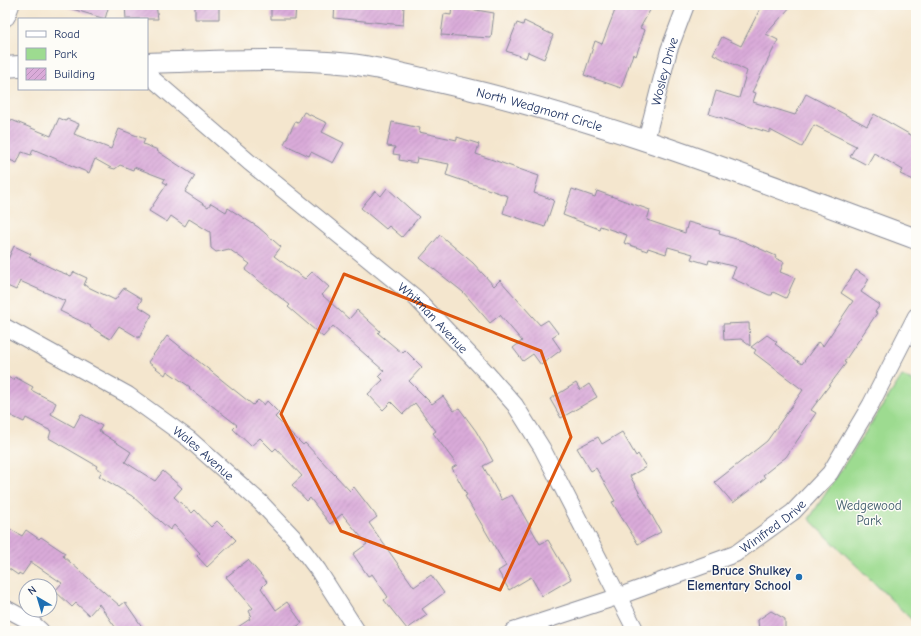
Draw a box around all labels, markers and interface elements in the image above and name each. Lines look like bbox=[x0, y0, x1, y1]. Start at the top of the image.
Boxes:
legend bbox=[18, 18, 148, 90]
text: Road bbox=[54, 27, 80, 41]
street label: Wosley Drive bbox=[648, 35, 681, 107]
text: Park bbox=[54, 47, 77, 61]
text: Building bbox=[54, 67, 95, 81]
street label: North Wedgmont Circle bbox=[475, 84, 605, 134]
street label: Whitman Avenue bbox=[395, 279, 471, 357]
street label: Wales Avenue bbox=[170, 423, 238, 484]
street label: Winifred Drive bbox=[737, 496, 809, 556]
park label: Wedgewood Park bbox=[836, 498, 902, 528]
place label: Bruce Shulkey Elementary School bbox=[687, 563, 791, 593]
marker: Bruce Shulkey Elementary School bbox=[794, 572, 804, 582]
north arrow bbox=[18, 578, 58, 618]
text: N bbox=[25, 583, 39, 598]

